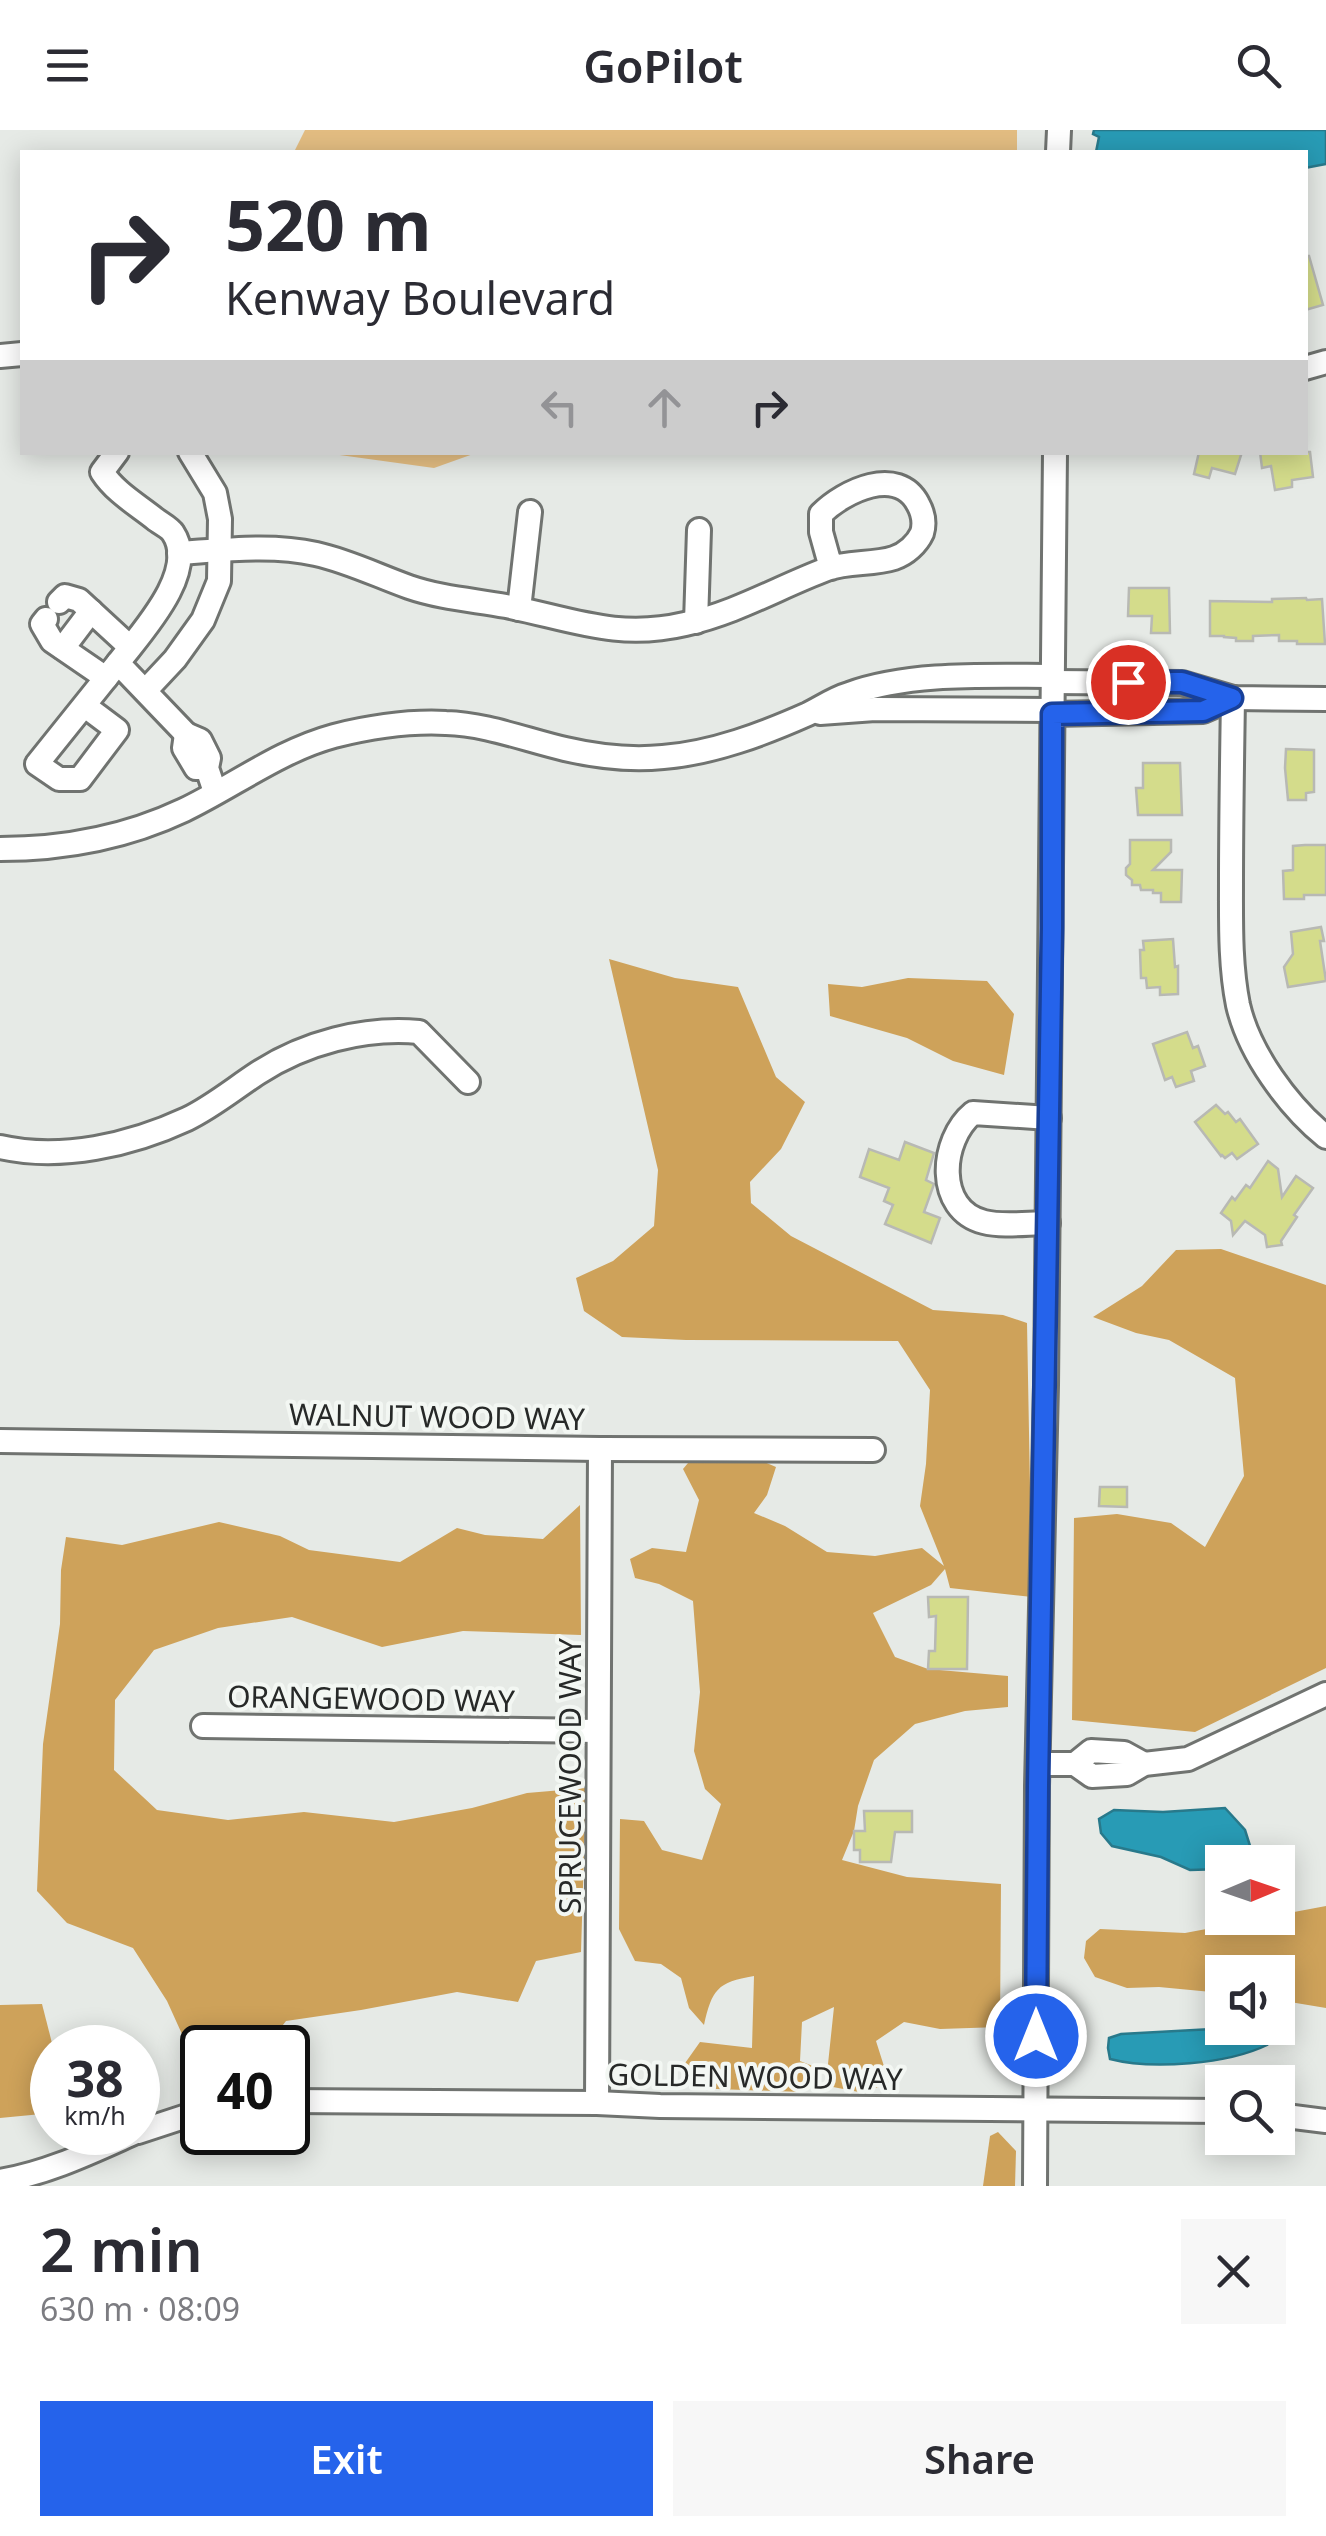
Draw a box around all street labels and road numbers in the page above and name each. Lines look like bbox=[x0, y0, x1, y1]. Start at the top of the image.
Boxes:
street label: WALNUT WOOD WAY bbox=[289, 1393, 585, 1439]
street label: SPRUCEWOOD WAY bbox=[549, 1638, 590, 1914]
street label: ORANGEWOOD WAY bbox=[227, 1675, 515, 1721]
street label: GOLDEN WOOD WAY bbox=[607, 2053, 903, 2099]

